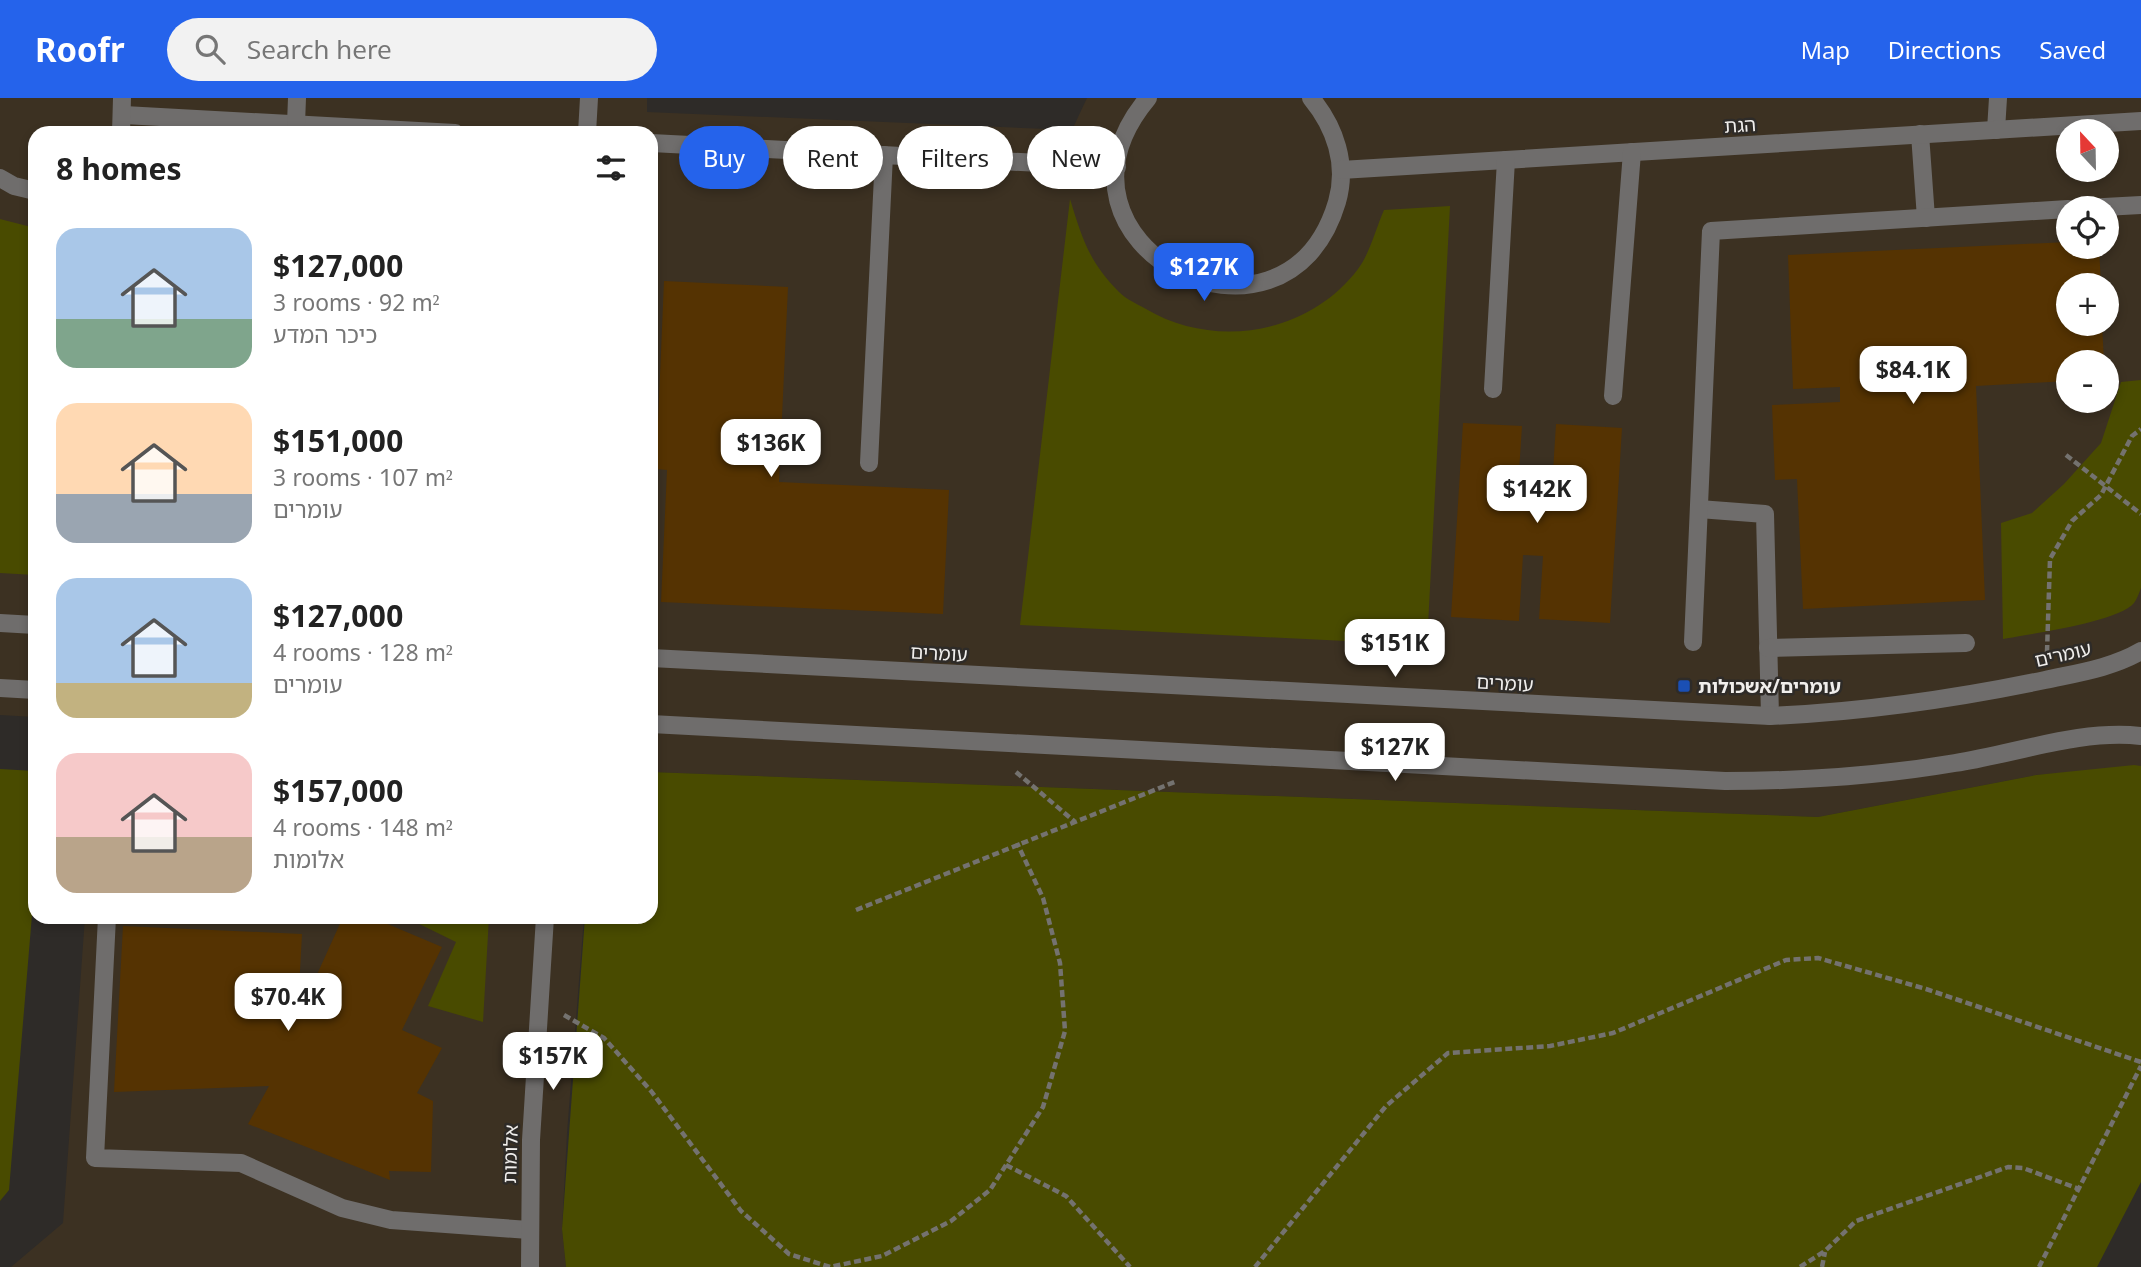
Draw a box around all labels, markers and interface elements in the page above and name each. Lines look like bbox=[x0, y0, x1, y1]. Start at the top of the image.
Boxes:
search box bbox=[167, 18, 657, 81]
text: Roofr bbox=[35, 27, 125, 72]
icon: search bbox=[191, 30, 229, 68]
text: Search here bbox=[247, 31, 392, 67]
text: Map bbox=[1801, 33, 1850, 66]
text: Directions bbox=[1888, 33, 2001, 66]
text: Saved bbox=[2039, 33, 2106, 66]
street label: הגת bbox=[1723, 111, 1757, 139]
north arrow bbox=[2056, 119, 2119, 182]
map controls bbox=[2056, 119, 2119, 413]
chip: Buy bbox=[679, 126, 769, 189]
chip: Rent bbox=[783, 126, 883, 189]
chip: Filters bbox=[897, 126, 1013, 189]
chip: New bbox=[1027, 126, 1125, 189]
text: 8 homes bbox=[56, 148, 182, 189]
icon: filters bbox=[592, 149, 630, 187]
button: locate bbox=[2056, 196, 2119, 259]
pin: $127K bbox=[1155, 244, 1253, 303]
text: $127,000 bbox=[273, 245, 403, 286]
text: $127K bbox=[1170, 250, 1238, 282]
icon: home bbox=[112, 256, 196, 340]
button: + bbox=[2056, 273, 2119, 336]
text: 3 rooms · 92 m² bbox=[273, 286, 439, 318]
text: כיכר המדע bbox=[273, 318, 377, 350]
pin: $84.1K bbox=[1856, 346, 1970, 406]
button: − bbox=[2056, 350, 2119, 413]
text: $84.1K bbox=[1876, 353, 1950, 385]
text: $151,000 bbox=[273, 420, 403, 461]
pin: $136K bbox=[722, 420, 820, 479]
text: $136K bbox=[737, 426, 805, 458]
icon: home bbox=[112, 431, 196, 515]
text: 3 rooms · 107 m² bbox=[273, 461, 453, 493]
pin: $142K bbox=[1488, 466, 1586, 525]
text: $142K bbox=[1503, 472, 1571, 504]
text: עומרים bbox=[273, 493, 343, 525]
text: $127,000 bbox=[273, 595, 403, 636]
icon: home bbox=[112, 606, 196, 690]
pin: $151K bbox=[1346, 620, 1444, 679]
text: $151K bbox=[1361, 626, 1429, 658]
street label: עומרים bbox=[2032, 635, 2094, 673]
text: 4 rooms · 128 m² bbox=[273, 636, 453, 668]
street label: עומרים bbox=[910, 639, 968, 667]
text: עומרים bbox=[273, 668, 343, 700]
street label: עומרים bbox=[1476, 669, 1534, 697]
place label: עומרים/אשכולות bbox=[1698, 673, 1841, 699]
marker: עומרים/אשכולות bbox=[1676, 678, 1692, 694]
pin: $127K bbox=[1346, 724, 1444, 783]
text: $127K bbox=[1361, 730, 1429, 762]
text: $157,000 bbox=[273, 770, 403, 811]
icon: home bbox=[112, 781, 196, 865]
text: 4 rooms · 148 m² bbox=[273, 811, 453, 843]
text: אלומות bbox=[273, 843, 344, 875]
pin: $70.4K bbox=[231, 974, 345, 1033]
text: $70.4K bbox=[251, 980, 325, 1012]
pin: $157K bbox=[504, 1032, 602, 1092]
text: $157K bbox=[519, 1039, 587, 1071]
street label: אלומות bbox=[496, 1124, 524, 1184]

